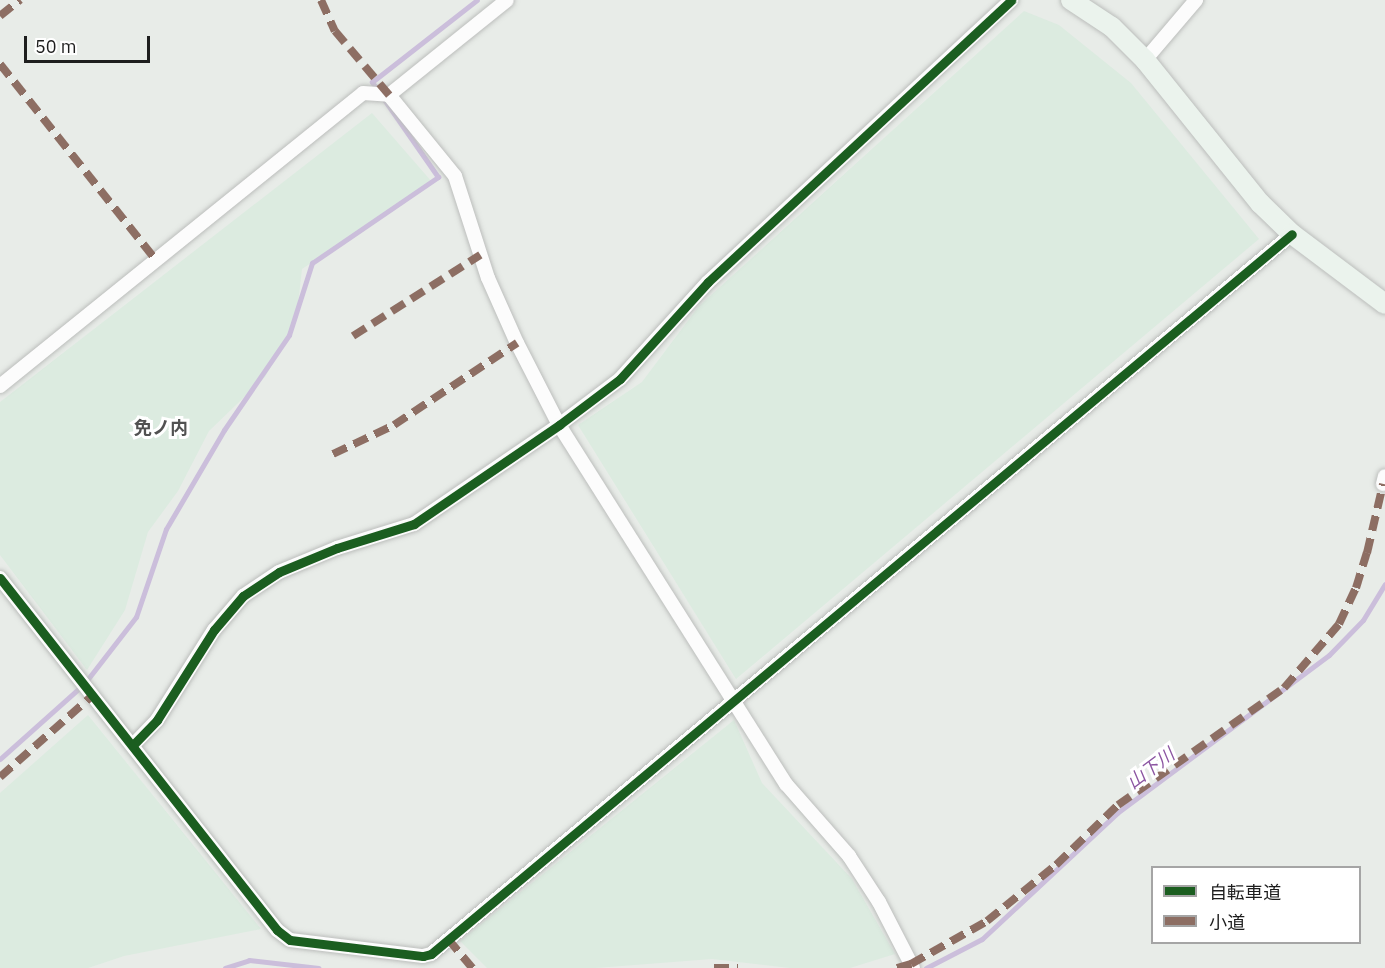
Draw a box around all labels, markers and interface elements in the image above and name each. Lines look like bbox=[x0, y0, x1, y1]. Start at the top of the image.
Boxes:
scale bar bbox=[27, 24, 153, 62]
text: 50 m bbox=[35, 35, 77, 58]
district label: 免ノ内 bbox=[134, 417, 188, 439]
water label: 山下川 bbox=[1123, 744, 1179, 794]
legend bbox=[1151, 866, 1361, 944]
text: 自転車道 bbox=[1209, 881, 1281, 904]
text: 小道 bbox=[1209, 911, 1245, 934]

